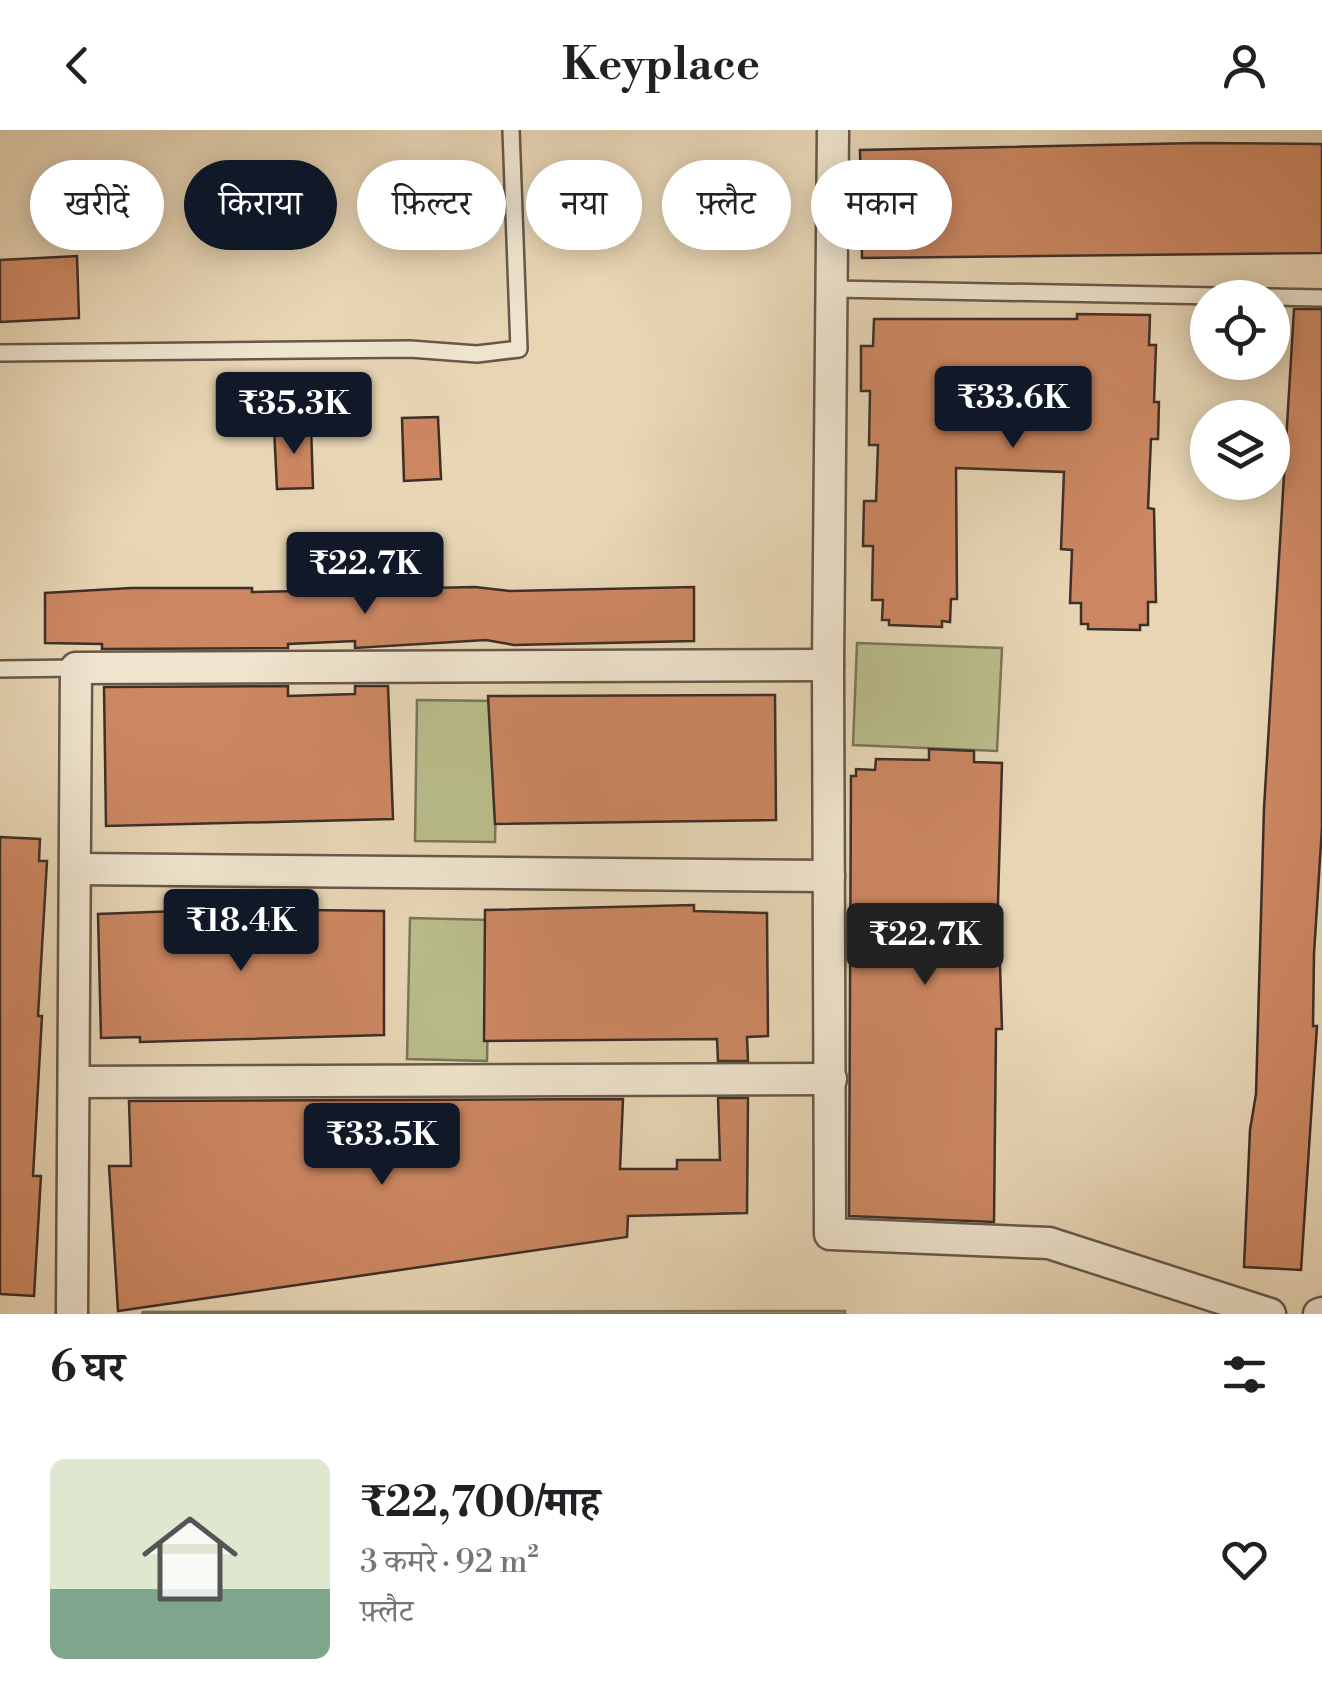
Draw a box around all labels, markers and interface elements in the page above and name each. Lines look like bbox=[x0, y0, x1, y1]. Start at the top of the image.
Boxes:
text: Keyplace bbox=[562, 37, 760, 94]
icon: back bbox=[50, 38, 105, 93]
icon: person bbox=[1217, 38, 1272, 93]
chip: खरीदें bbox=[30, 160, 164, 250]
chip: किराया bbox=[184, 160, 337, 250]
chip: फ़िल्टर bbox=[357, 160, 506, 250]
chip: नया bbox=[526, 160, 642, 250]
chip: फ़्लैट bbox=[662, 160, 791, 250]
chip: मकान bbox=[811, 160, 952, 250]
map controls bbox=[1190, 280, 1290, 500]
button: locate bbox=[1190, 280, 1290, 380]
pin: ₹33.6K bbox=[932, 366, 1094, 451]
pin: ₹35.3K bbox=[213, 372, 375, 457]
text: ₹33.6K bbox=[957, 378, 1069, 418]
text: ₹35.3K bbox=[238, 384, 350, 424]
button: layers bbox=[1190, 400, 1290, 500]
pin: ₹22.7K bbox=[284, 532, 446, 617]
text: ₹22.7K bbox=[309, 544, 421, 584]
pin: ₹18.4K bbox=[160, 889, 322, 974]
text: ₹18.4K bbox=[186, 901, 296, 941]
pin: ₹22.7K bbox=[844, 903, 1006, 988]
text: ₹22.7K bbox=[869, 915, 981, 955]
pin: ₹33.5K bbox=[301, 1103, 463, 1188]
text: ₹33.5K bbox=[326, 1115, 438, 1155]
text: 6 घर bbox=[50, 1342, 125, 1395]
icon: filters bbox=[1217, 1347, 1272, 1402]
text: ₹22,700/माह bbox=[360, 1477, 600, 1530]
icon: home bbox=[130, 1499, 250, 1619]
icon: heart bbox=[1217, 1532, 1272, 1587]
text: 3 कमरे · 92 m² bbox=[360, 1542, 539, 1582]
text: फ़्लैट bbox=[360, 1592, 413, 1632]

